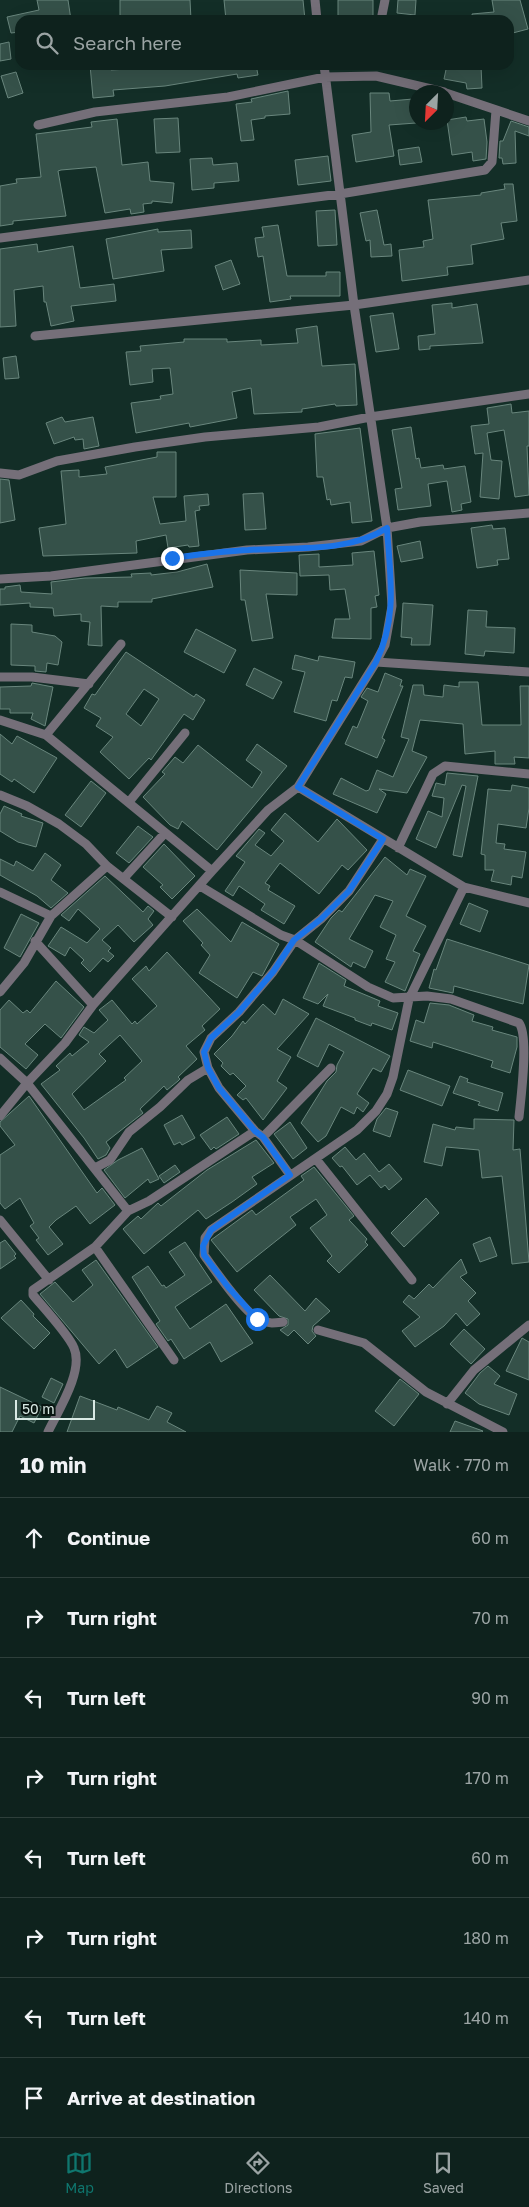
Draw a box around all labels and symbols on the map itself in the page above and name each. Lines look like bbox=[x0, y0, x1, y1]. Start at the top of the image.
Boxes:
north arrow bbox=[409, 85, 454, 130]
route end bbox=[161, 547, 184, 570]
route start bbox=[246, 1308, 269, 1331]
scale bar bbox=[15, 1397, 95, 1420]

